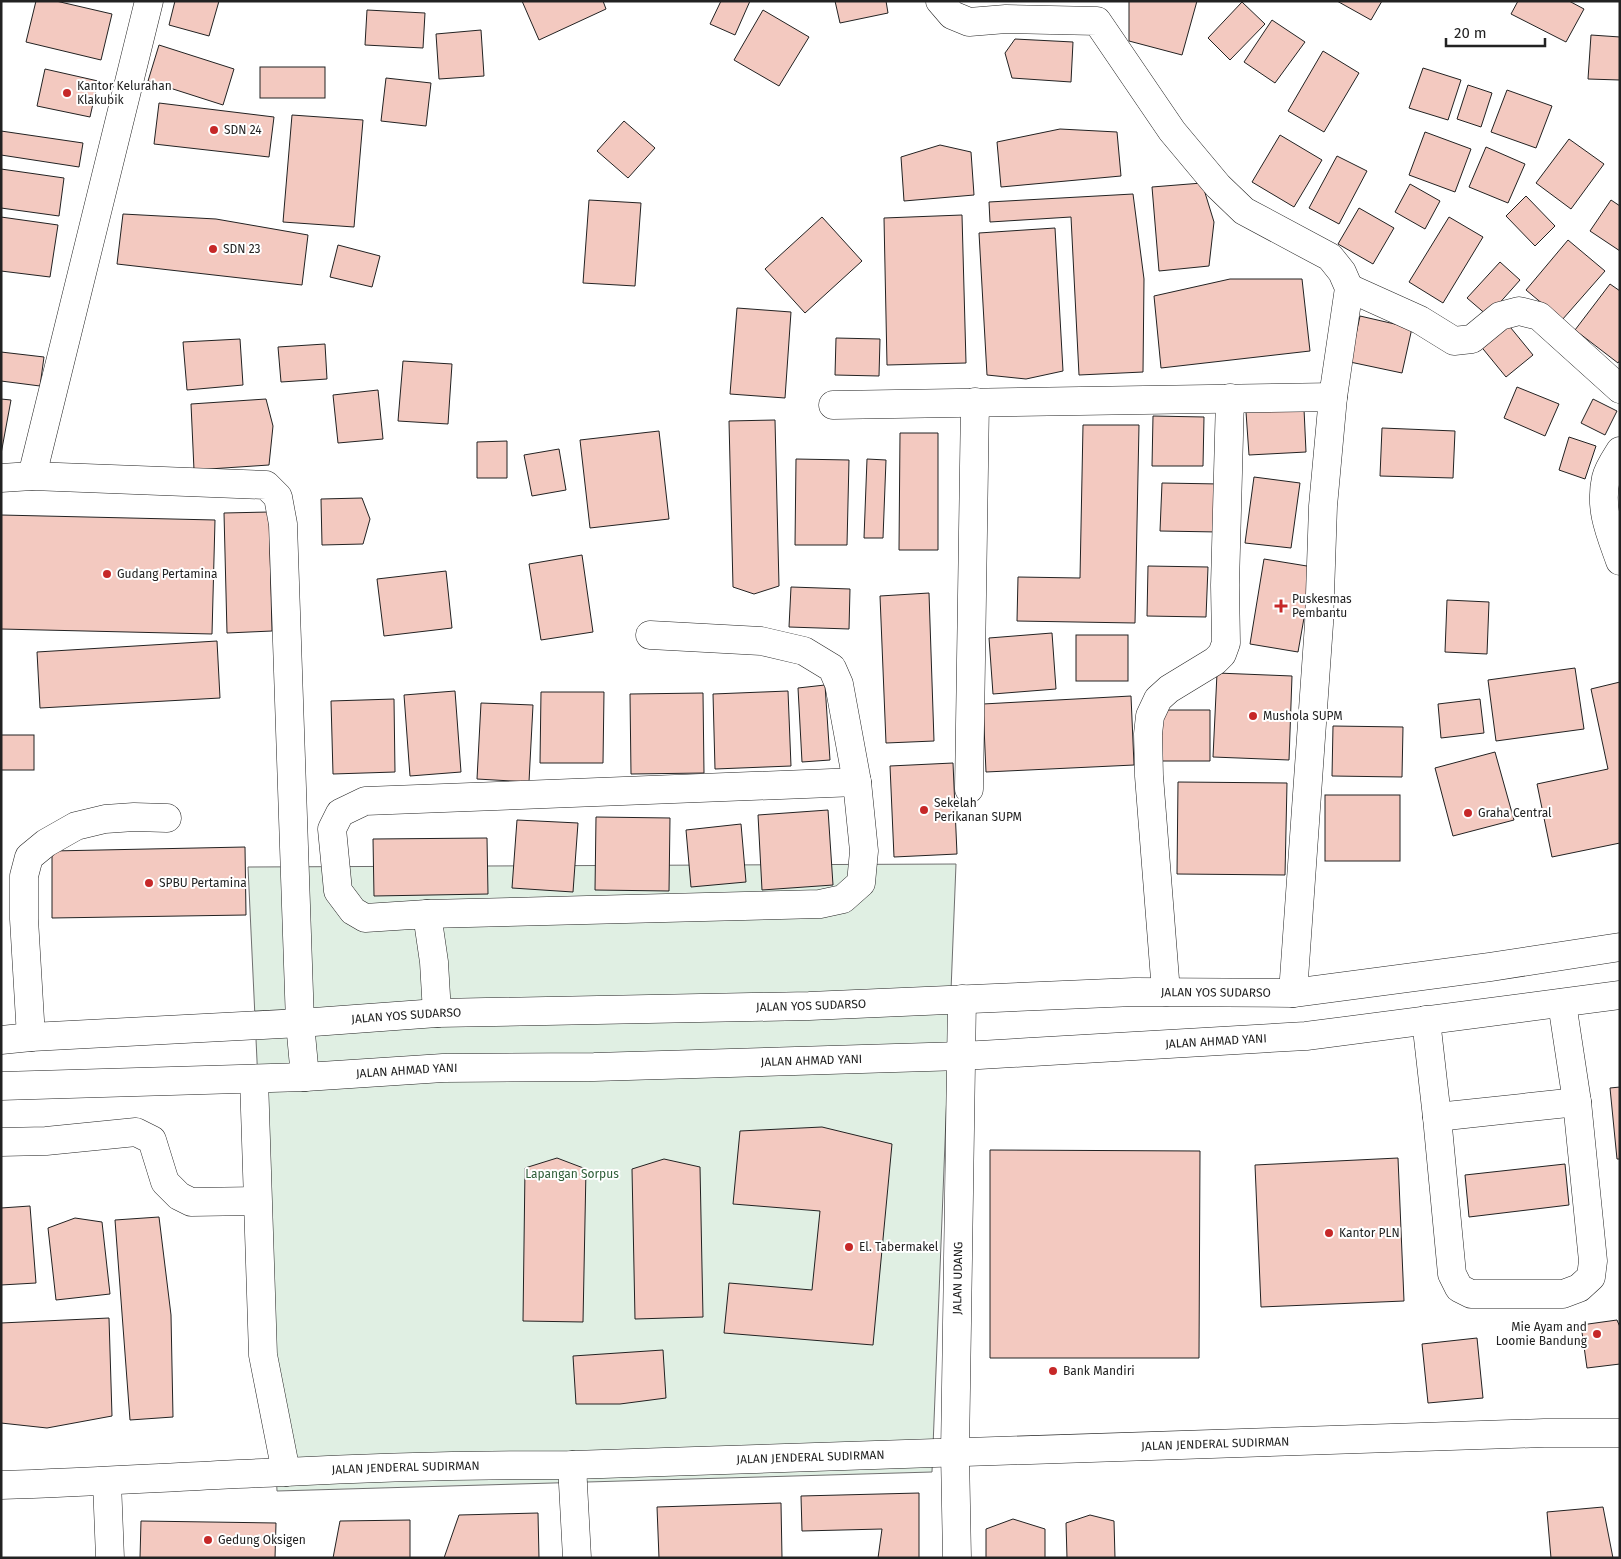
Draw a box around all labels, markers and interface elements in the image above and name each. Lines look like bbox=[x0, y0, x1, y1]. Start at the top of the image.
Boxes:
scale bar bbox=[1446, 15, 1545, 47]
text: 20 m bbox=[1454, 24, 1487, 42]
place label: Kantor Kelurahan Klakubik bbox=[77, 79, 172, 107]
marker: Kantor Kelurahan Klakubik bbox=[61, 87, 73, 99]
place label: SDN 24 bbox=[224, 123, 262, 137]
marker: SDN 24 bbox=[208, 124, 220, 136]
place label: SDN 23 bbox=[223, 242, 261, 256]
marker: SDN 23 bbox=[207, 243, 219, 255]
place label: Gudang Pertamina bbox=[117, 567, 218, 581]
marker: Gudang Pertamina bbox=[101, 568, 113, 580]
place label: Puskesmas Pembantu bbox=[1292, 592, 1352, 620]
marker: Puskesmas Pembantu bbox=[1274, 599, 1288, 613]
place label: Mushola SUPM bbox=[1263, 709, 1343, 723]
marker: Mushola SUPM bbox=[1247, 710, 1259, 722]
place label: Sekelah Perikanan SUPM bbox=[934, 796, 1022, 824]
marker: Sekelah Perikanan SUPM bbox=[918, 804, 930, 816]
place label: Graha Central bbox=[1478, 806, 1552, 820]
marker: Graha Central bbox=[1462, 807, 1474, 819]
place label: SPBU Pertamina bbox=[159, 876, 247, 890]
marker: SPBU Pertamina bbox=[143, 877, 155, 889]
street label: JALAN YOS SUDARSO bbox=[1161, 985, 1271, 1000]
street label: JALAN YOS SUDARSO bbox=[756, 997, 866, 1014]
street label: JALAN YOS SUDARSO bbox=[351, 1006, 461, 1026]
street label: JALAN AHMAD YANI bbox=[1165, 1031, 1267, 1051]
street label: JALAN AHMAD YANI bbox=[760, 1052, 863, 1069]
street label: JALAN AHMAD YANI bbox=[355, 1061, 457, 1081]
park label: Lapangan Sorpus bbox=[525, 1167, 619, 1181]
place label: Kantor PLN bbox=[1339, 1226, 1400, 1240]
marker: Kantor PLN bbox=[1323, 1227, 1335, 1239]
place label: El. Tabermakel bbox=[859, 1240, 939, 1254]
marker: El. Tabermakel bbox=[843, 1241, 855, 1253]
street label: JALAN UDANG bbox=[950, 1241, 965, 1315]
place label: Mie Ayam and Loomie Bandung bbox=[1496, 1320, 1588, 1348]
marker: Mie Ayam and Loomie Bandung bbox=[1591, 1328, 1603, 1340]
place label: Bank Mandiri bbox=[1063, 1364, 1135, 1378]
marker: Bank Mandiri bbox=[1047, 1365, 1059, 1377]
street label: JALAN JENDERAL SUDIRMAN bbox=[1141, 1434, 1289, 1453]
street label: JALAN JENDERAL SUDIRMAN bbox=[736, 1448, 885, 1467]
street label: JALAN JENDERAL SUDIRMAN bbox=[331, 1459, 480, 1477]
place label: Gedung Oksigen bbox=[218, 1533, 306, 1547]
marker: Gedung Oksigen bbox=[202, 1534, 214, 1546]

